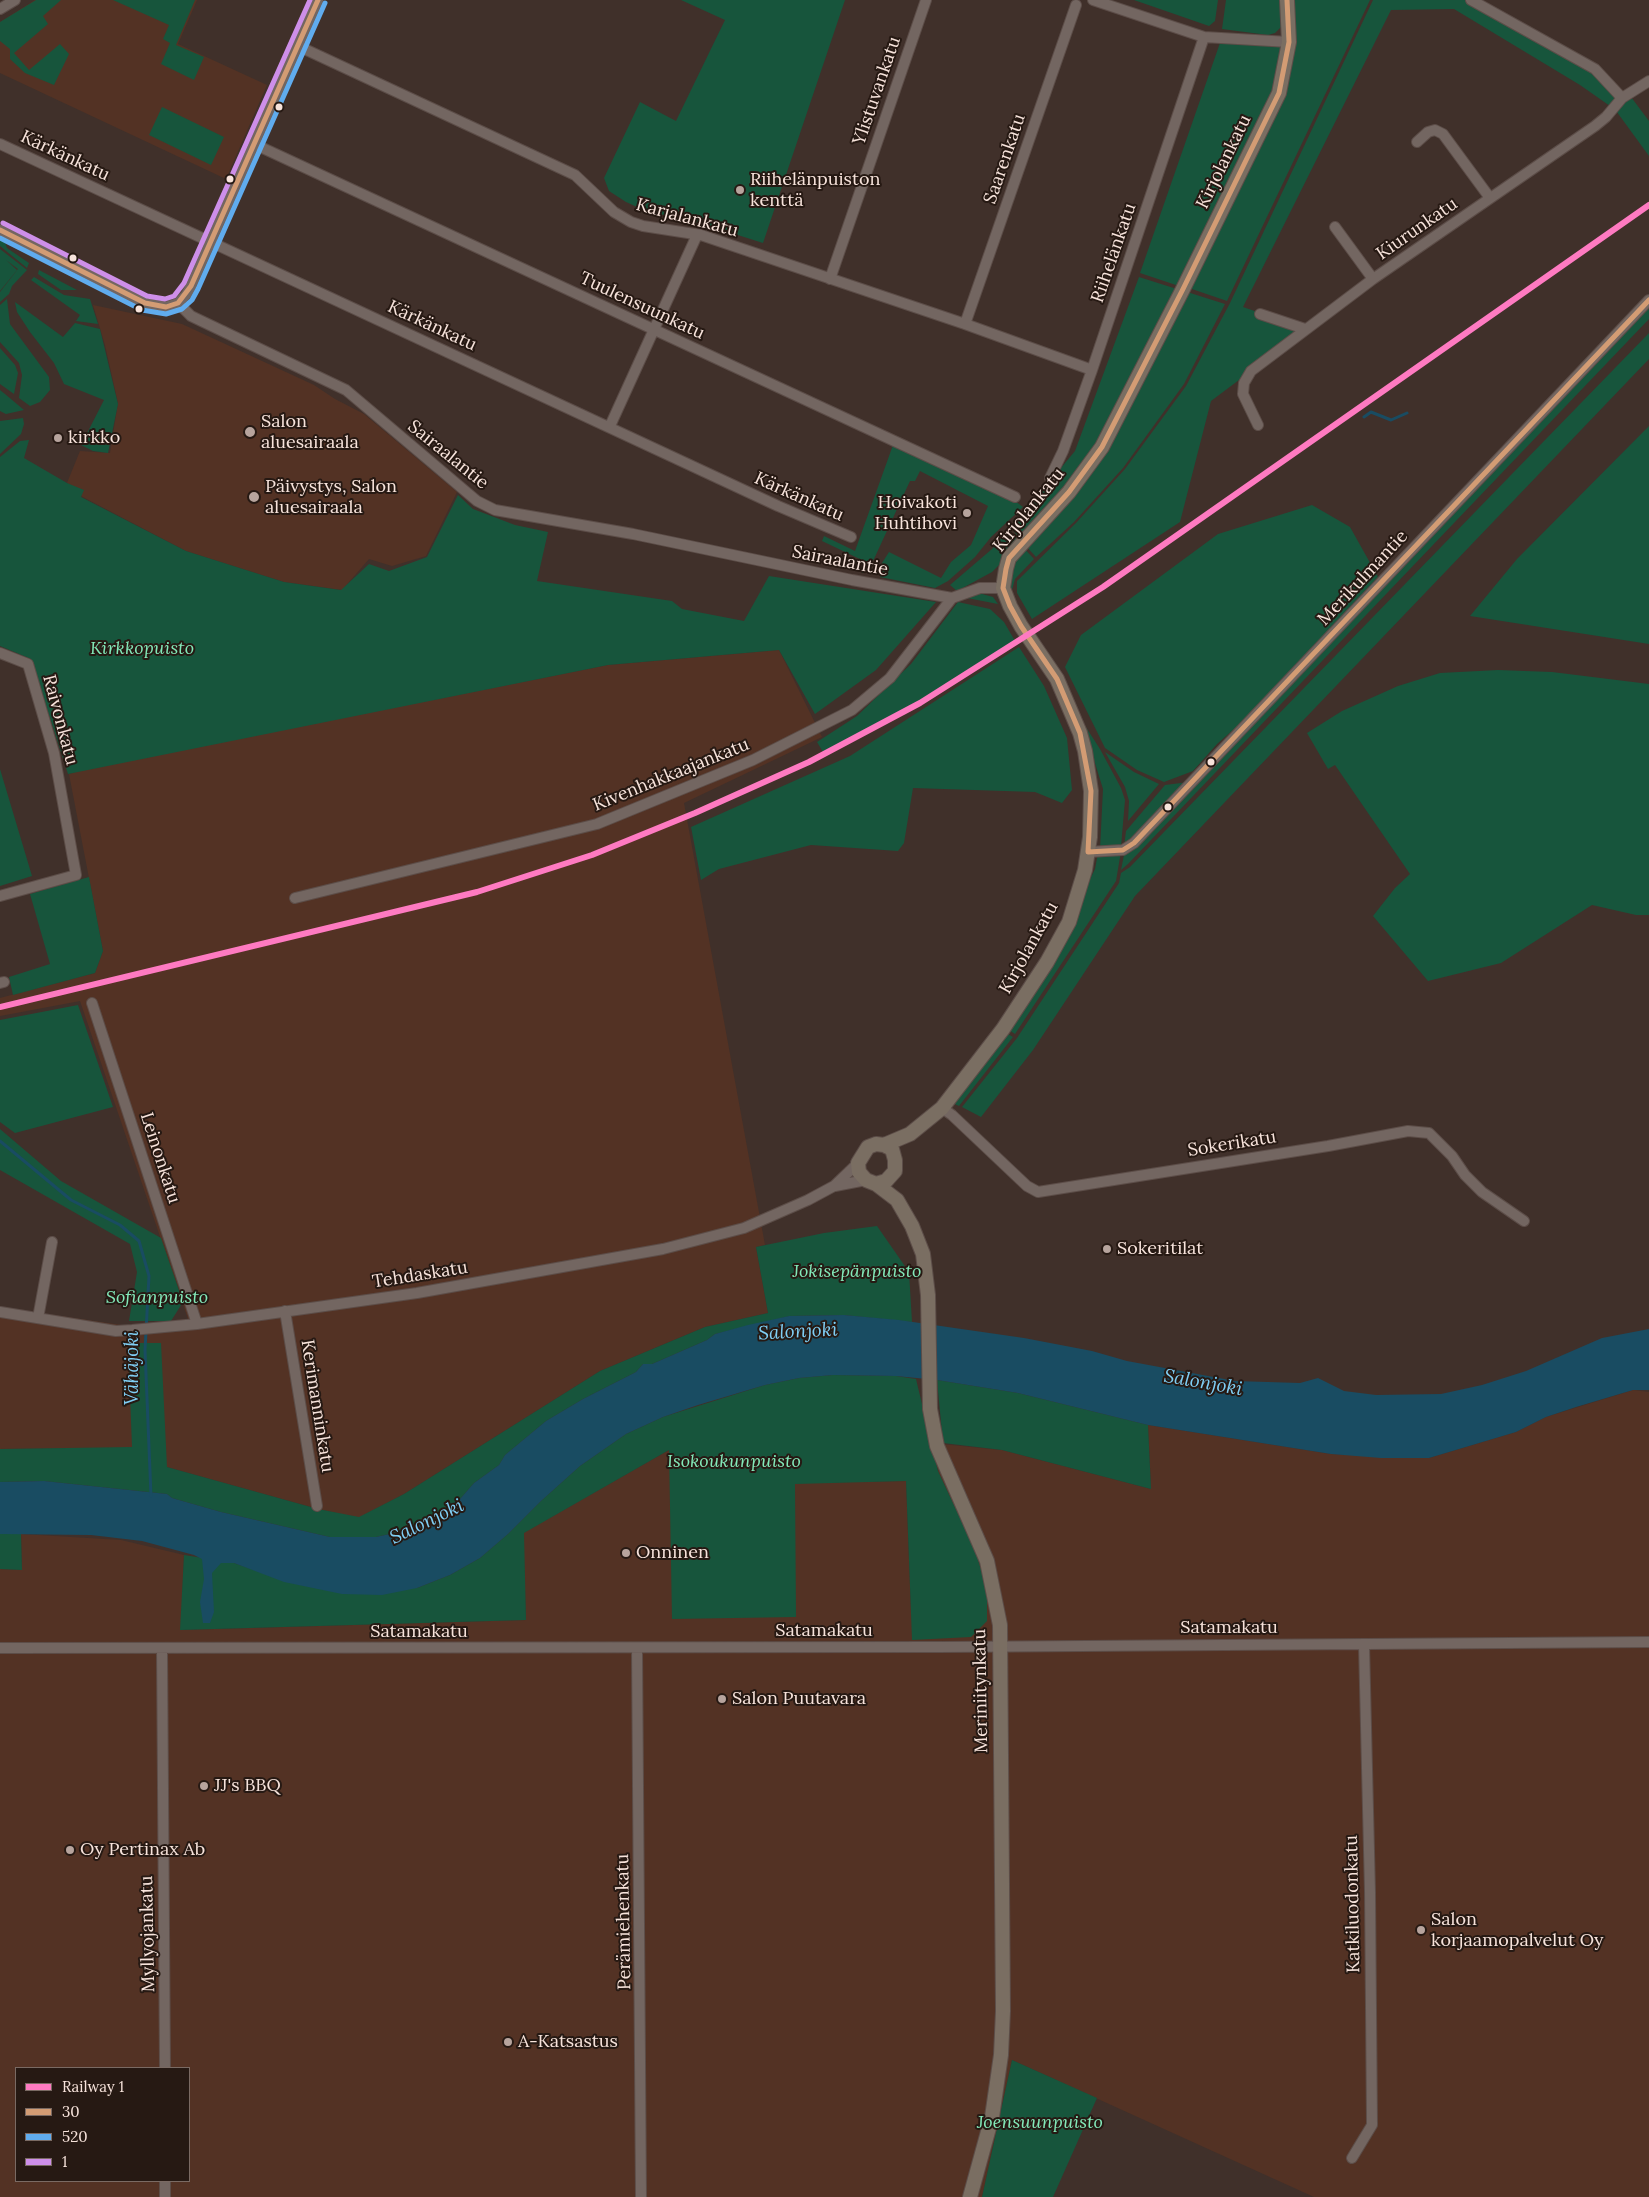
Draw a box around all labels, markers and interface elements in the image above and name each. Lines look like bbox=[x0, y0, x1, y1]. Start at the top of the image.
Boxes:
street label: Ylistuvankatu bbox=[848, 34, 906, 148]
unlabelled marker bbox=[274, 102, 284, 112]
street label: Saarenkatu bbox=[980, 111, 1030, 207]
street label: Kirjolankatu bbox=[1192, 111, 1256, 213]
street label: Kärkänkatu bbox=[17, 126, 113, 186]
place label: Riihelänpuiston kenttä bbox=[750, 169, 880, 212]
unlabelled marker bbox=[225, 174, 235, 184]
marker: Riihelänpuiston kenttä bbox=[734, 184, 746, 196]
street label: Kiurunkatu bbox=[1372, 193, 1462, 265]
street label: Karjalankatu bbox=[633, 194, 741, 242]
street label: Riihelänkatu bbox=[1087, 201, 1141, 305]
unlabelled marker bbox=[68, 253, 78, 263]
street label: Tuulensuunkatu bbox=[576, 268, 708, 344]
street label: Kärkänkatu bbox=[384, 296, 480, 356]
unlabelled marker bbox=[134, 304, 144, 314]
place label: Salon aluesairaala bbox=[261, 411, 359, 454]
street label: Sairaalantie bbox=[403, 416, 493, 494]
marker: Salon aluesairaala bbox=[243, 425, 257, 439]
place label: kirkko bbox=[68, 427, 120, 449]
marker: kirkko bbox=[52, 432, 64, 444]
street label: Kirjolankatu bbox=[989, 464, 1069, 556]
street label: Kärkänkatu bbox=[751, 468, 847, 526]
place label: Päivystys, Salon aluesairaala bbox=[265, 476, 397, 518]
marker: Päivystys, Salon aluesairaala bbox=[247, 490, 261, 504]
place label: Hoivakoti Huhtihovi bbox=[875, 492, 957, 534]
marker: Hoivakoti Huhtihovi bbox=[961, 507, 973, 519]
street label: Merikulmantie bbox=[1313, 526, 1413, 630]
street label: Sairaalantie bbox=[790, 541, 890, 581]
park label: Kirkkopuisto bbox=[90, 638, 194, 660]
street label: Raivonkatu bbox=[38, 672, 82, 768]
street label: Kivenhakkaajankatu bbox=[590, 734, 752, 816]
unlabelled marker bbox=[1206, 757, 1216, 767]
unlabelled marker bbox=[1163, 802, 1173, 812]
street label: Kirjolankatu bbox=[995, 898, 1063, 998]
street label: Leinonkatu bbox=[135, 1110, 185, 1206]
street label: Sokerikatu bbox=[1186, 1126, 1278, 1162]
place label: Sokeritilat bbox=[1117, 1238, 1203, 1260]
marker: Sokeritilat bbox=[1101, 1243, 1113, 1255]
street label: Tehdaskatu bbox=[371, 1257, 469, 1293]
park label: Jokisepänpuisto bbox=[793, 1261, 921, 1283]
park label: Sofianpuisto bbox=[106, 1287, 208, 1309]
water label: Salonjoki bbox=[758, 1319, 838, 1345]
water label: Vähäjoki bbox=[122, 1331, 144, 1405]
street label: Kerimanninkatu bbox=[296, 1338, 338, 1474]
water label: Salonjoki bbox=[1162, 1365, 1244, 1401]
park label: Isokoukunpuisto bbox=[667, 1451, 801, 1473]
water label: Salonjoki bbox=[386, 1494, 468, 1550]
place label: Onninen bbox=[636, 1542, 709, 1564]
marker: Onninen bbox=[620, 1547, 632, 1559]
street label: Satamakatu bbox=[1180, 1617, 1278, 1639]
street label: Satamakatu bbox=[775, 1620, 873, 1642]
street label: Satamakatu bbox=[370, 1621, 468, 1643]
street label: Meriniitynkatu bbox=[969, 1629, 993, 1753]
place label: Salon Puutavara bbox=[732, 1688, 866, 1710]
marker: Salon Puutavara bbox=[716, 1693, 728, 1705]
place label: JJ's BBQ bbox=[214, 1775, 281, 1797]
marker: JJ's BBQ bbox=[198, 1780, 210, 1792]
street label: Katkiluodonkatu bbox=[1341, 1835, 1365, 1973]
place label: Oy Pertinax Ab bbox=[80, 1839, 205, 1861]
marker: Oy Pertinax Ab bbox=[64, 1844, 76, 1856]
street label: Perämiehenkatu bbox=[612, 1854, 636, 1990]
street label: Myllyojankatu bbox=[136, 1875, 160, 1993]
place label: Salon korjaamopalvelut Oy bbox=[1431, 1909, 1604, 1952]
marker: Salon korjaamopalvelut Oy bbox=[1415, 1924, 1427, 1936]
place label: A-Katsastus bbox=[518, 2031, 618, 2053]
marker: A-Katsastus bbox=[502, 2036, 514, 2048]
legend bbox=[15, 2067, 190, 2182]
text: Railway 1 bbox=[62, 2077, 124, 2096]
text: 30 bbox=[62, 2102, 80, 2121]
park label: Joensuunpuisto bbox=[977, 2112, 1103, 2134]
text: 520 bbox=[62, 2127, 88, 2146]
text: 1 bbox=[62, 2152, 67, 2171]

